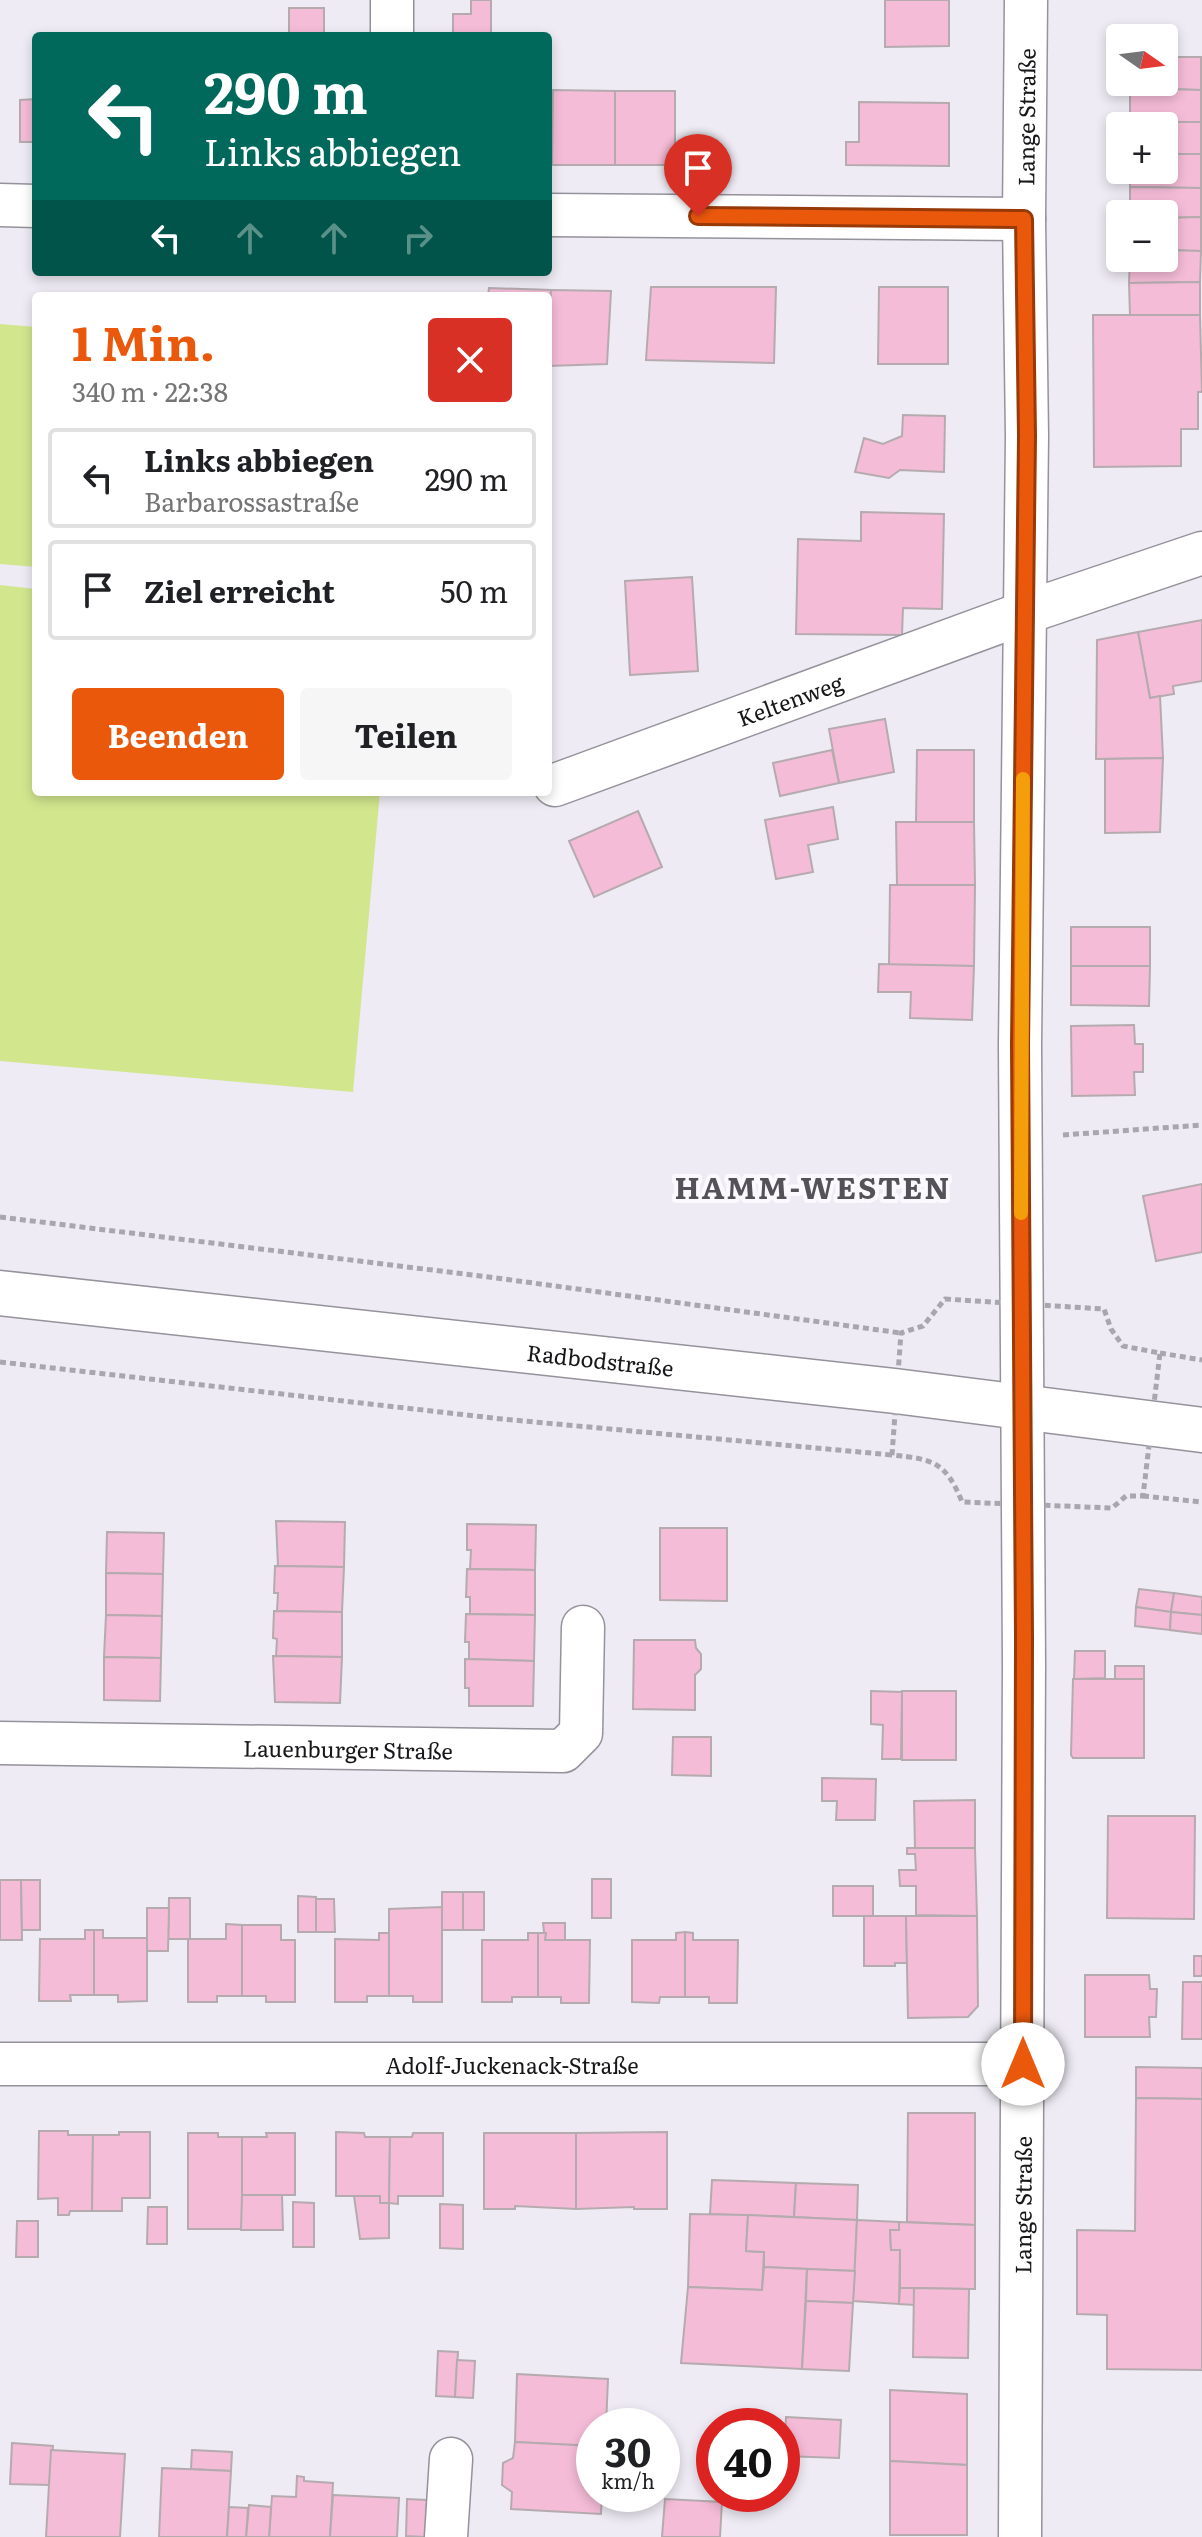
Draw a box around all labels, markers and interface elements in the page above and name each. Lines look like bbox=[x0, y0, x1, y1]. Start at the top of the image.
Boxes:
north arrow bbox=[1106, 24, 1178, 96]
map controls bbox=[1106, 24, 1178, 272]
text: 290 m bbox=[204, 48, 368, 131]
street label: Lange Straße bbox=[1008, 48, 1042, 186]
icon: left bbox=[72, 64, 176, 168]
button: + bbox=[1106, 112, 1178, 184]
text: Links abbiegen bbox=[204, 124, 461, 177]
pin bbox=[664, 134, 732, 216]
icon: arrive bbox=[676, 146, 720, 190]
button: − bbox=[1106, 200, 1178, 272]
icon: left bbox=[144, 216, 188, 260]
icon: ahead bbox=[228, 216, 272, 260]
icon: ahead bbox=[312, 216, 356, 260]
icon: right bbox=[396, 216, 440, 260]
text: 1 Min. bbox=[72, 305, 215, 376]
button: close bbox=[428, 318, 512, 402]
text: 340 m · 22:38 bbox=[72, 371, 228, 410]
text: Links abbiegen bbox=[144, 437, 374, 481]
icon: left bbox=[76, 456, 120, 500]
text: 290 m bbox=[425, 456, 508, 500]
text: Barbarossastraße bbox=[144, 481, 359, 520]
icon: arrive bbox=[76, 568, 120, 612]
text: Ziel erreicht bbox=[144, 568, 335, 612]
text: 50 m bbox=[440, 568, 508, 612]
street label: Keltenweg bbox=[732, 664, 848, 733]
button: Beenden bbox=[72, 688, 284, 780]
button: Teilen bbox=[300, 688, 512, 780]
district label: HAMM-WESTEN bbox=[675, 1164, 951, 1208]
street label: Radbodstraße bbox=[525, 1334, 675, 1383]
street label: Lauenburger Straße bbox=[243, 1730, 453, 1766]
position arrow bbox=[981, 2022, 1065, 2106]
street label: Adolf-Juckenack-Straße bbox=[385, 2048, 639, 2081]
street label: Lange Straße bbox=[1005, 2136, 1038, 2274]
speed limit sign: 40 bbox=[696, 2408, 800, 2512]
text: 30 bbox=[605, 2420, 651, 2479]
text: km/h bbox=[601, 2465, 655, 2495]

